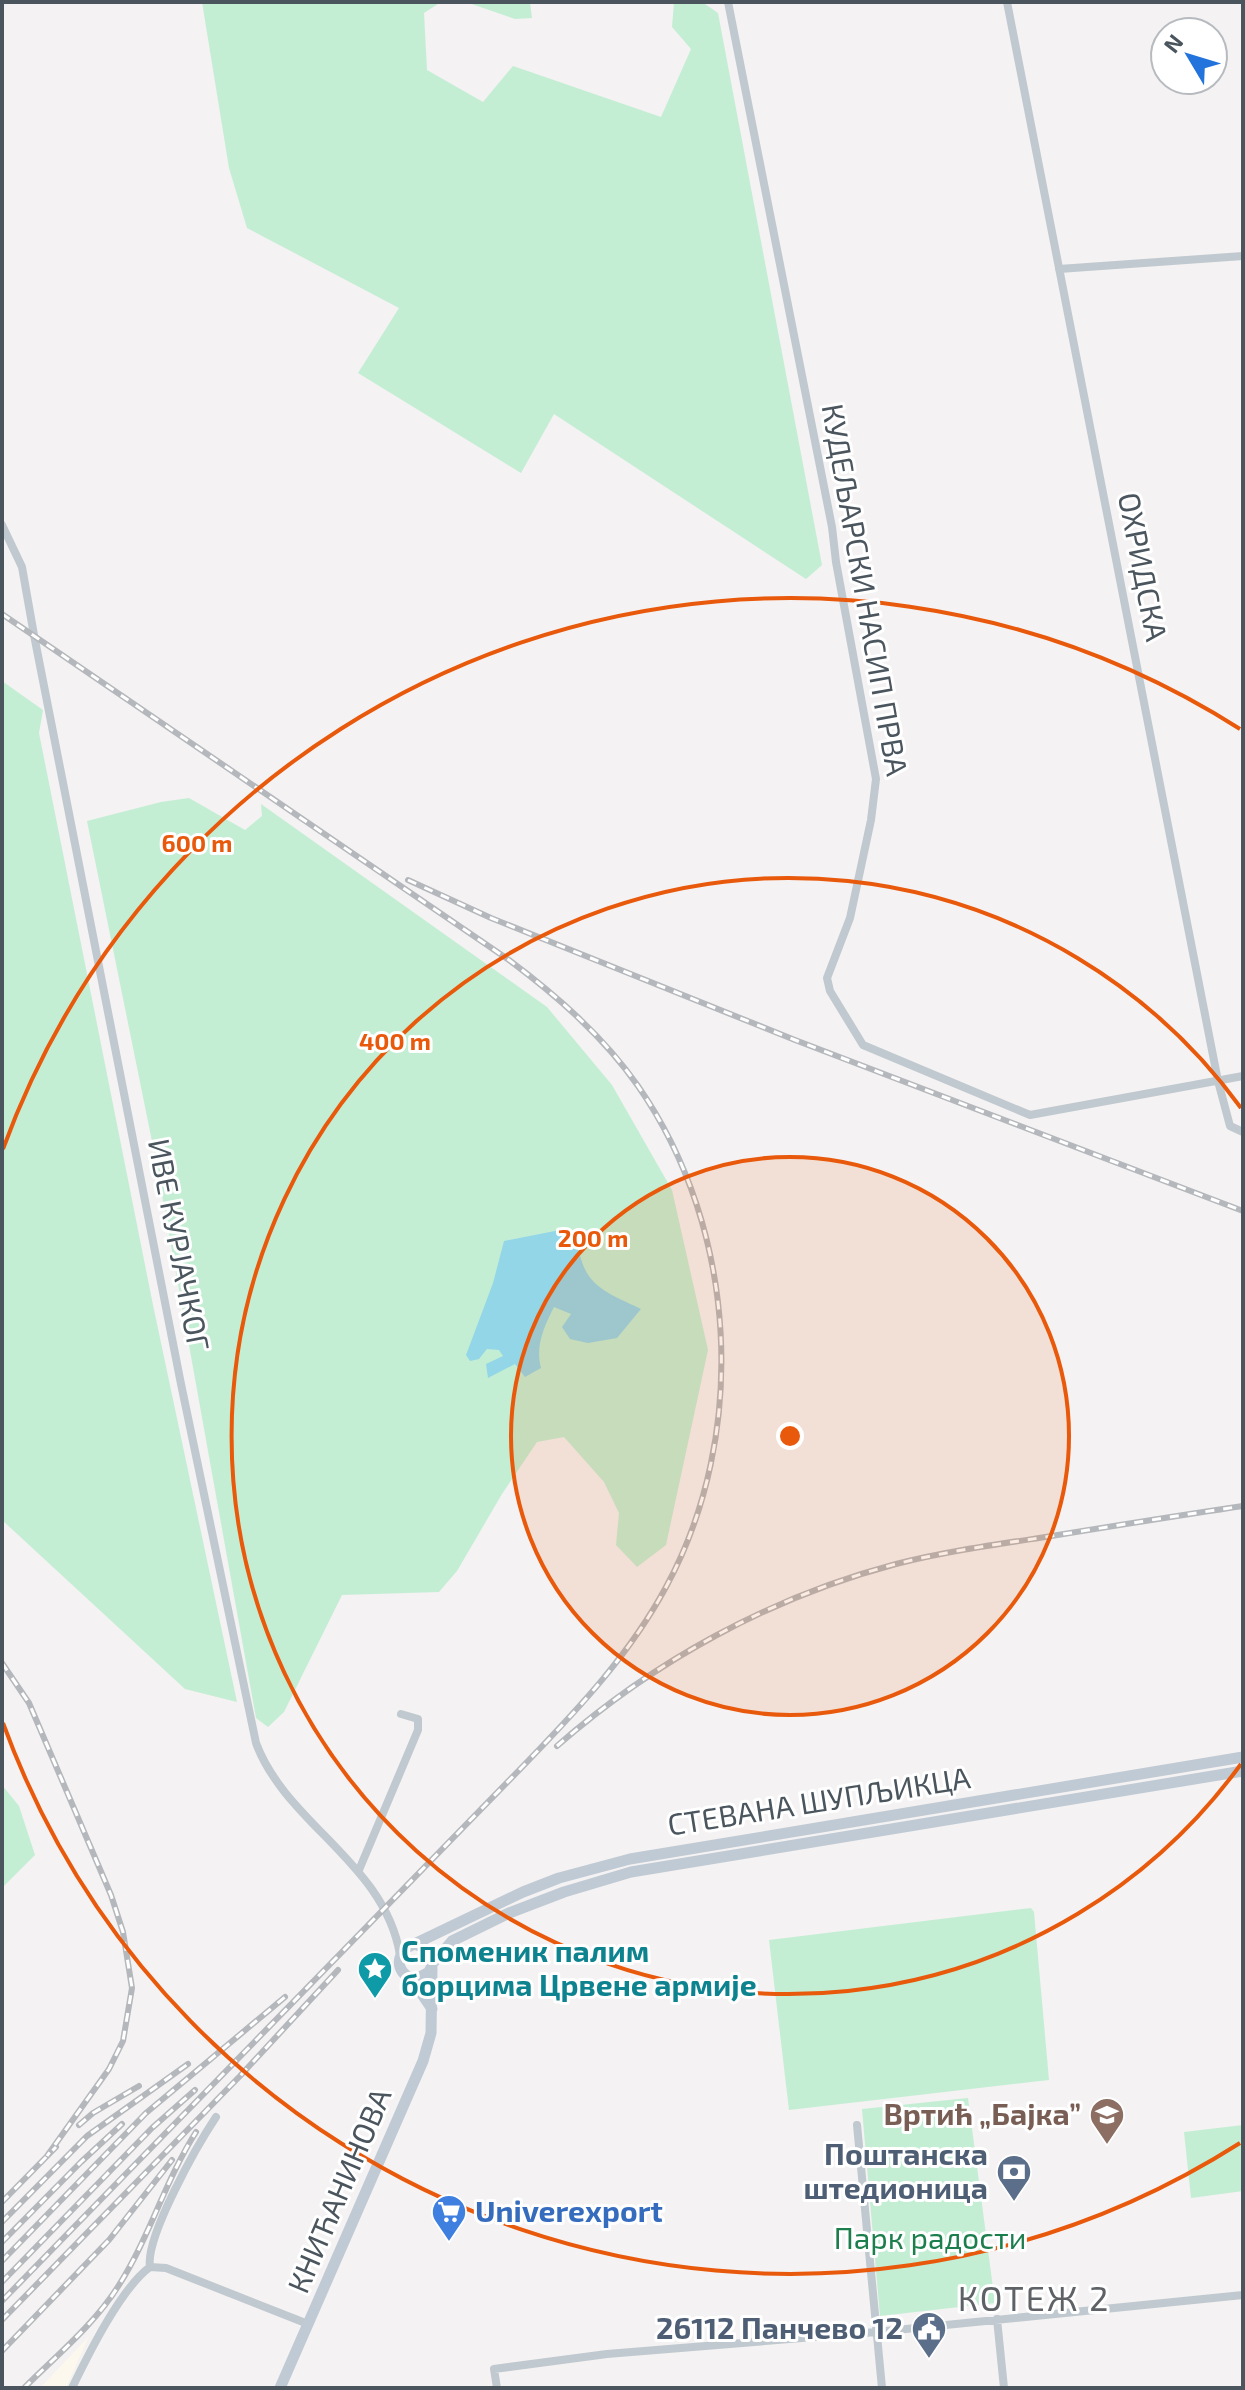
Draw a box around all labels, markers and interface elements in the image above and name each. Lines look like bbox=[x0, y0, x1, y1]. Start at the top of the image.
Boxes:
north arrow bbox=[1149, 16, 1229, 96]
text: N bbox=[1157, 29, 1188, 57]
street label: КУДЕЉАРСКИ НАСИП ПРВА bbox=[816, 401, 916, 779]
street label: ОХРИДСКА bbox=[1112, 489, 1176, 644]
text: 600 m bbox=[162, 828, 232, 857]
text: 400 m bbox=[359, 1026, 431, 1055]
street label: ИВЕ КУРЈАЧКОГ bbox=[142, 1136, 218, 1354]
text: 200 m bbox=[558, 1223, 628, 1252]
centre of rings bbox=[776, 1422, 804, 1450]
street label: СТЕВАНА ШУПЉИКЦА bbox=[665, 1758, 973, 1842]
place label: Споменик палим борцима Црвене армије bbox=[401, 1932, 757, 2002]
place icon: Споменик палим борцима Црвене армије bbox=[356, 1950, 394, 2000]
street label: КНИЋАНИНОВА bbox=[279, 2082, 398, 2298]
place label: Вртић „Бајка” bbox=[883, 2095, 1081, 2131]
school or university icon: Вртић „Бајка” bbox=[1088, 2096, 1126, 2146]
place label: Поштанска штедионица bbox=[803, 2135, 988, 2205]
bank icon: Поштанска штедионица bbox=[995, 2153, 1033, 2203]
place label: Univerexport bbox=[475, 2192, 663, 2228]
supermarket icon: Univerexport bbox=[430, 2193, 468, 2243]
park label: Парк радости bbox=[834, 2219, 1026, 2255]
district label: КОТЕЖ 2 bbox=[958, 2277, 1110, 2318]
place label: 26112 Панчево 12 bbox=[656, 2309, 903, 2345]
public building icon: 26112 Панчево 12 bbox=[910, 2310, 948, 2360]

